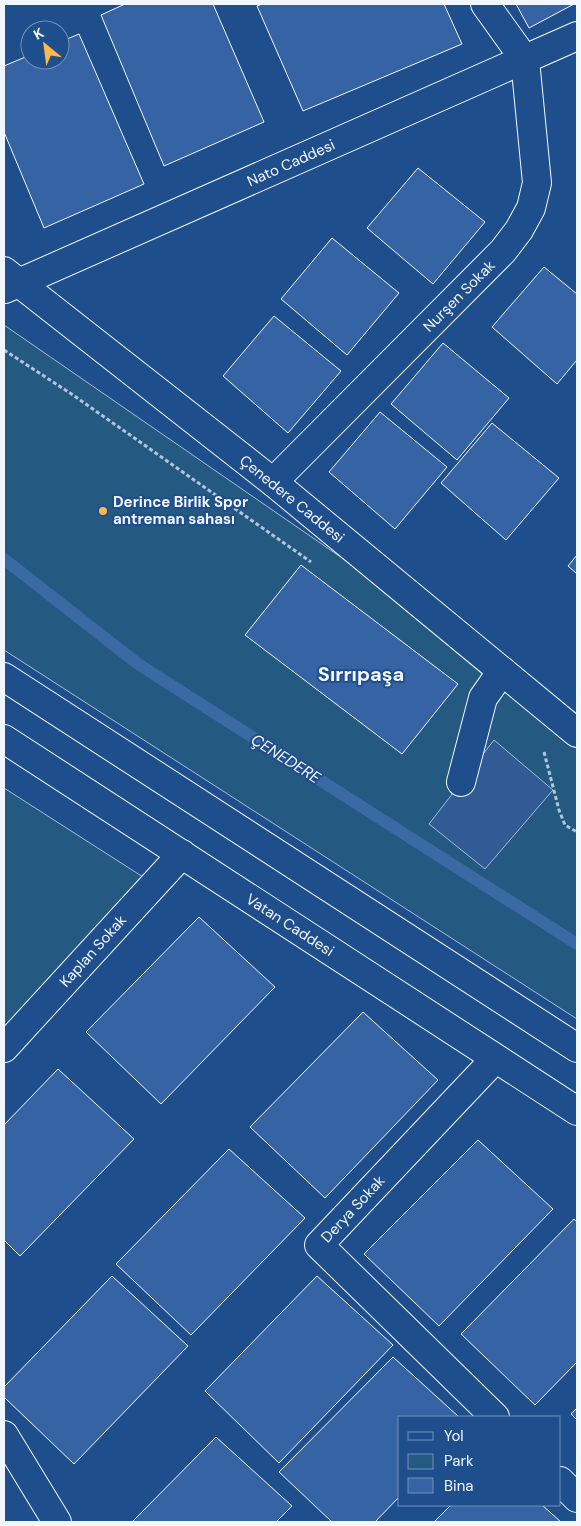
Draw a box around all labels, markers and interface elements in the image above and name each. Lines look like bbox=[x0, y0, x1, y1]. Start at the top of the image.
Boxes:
north arrow bbox=[20, 20, 70, 70]
text: K bbox=[30, 24, 47, 44]
street label: Nato Caddesi bbox=[244, 135, 338, 191]
street label: Nurşen Sokak bbox=[419, 255, 500, 336]
street label: Çenedere Caddesi bbox=[235, 450, 349, 548]
place label: Derince Birlik Spor antreman sahası bbox=[113, 492, 248, 529]
marker: Derince Birlik Spor antreman sahası bbox=[97, 505, 109, 517]
district label: Sırrıpaşa bbox=[318, 661, 404, 687]
water label: ÇENEDERE bbox=[247, 729, 325, 789]
street label: Vatan Caddesi bbox=[242, 889, 338, 961]
street label: Kaplan Sokak bbox=[55, 910, 131, 991]
street label: Derya Sokak bbox=[317, 1171, 390, 1247]
legend bbox=[398, 1416, 561, 1506]
text: Yol bbox=[444, 1426, 464, 1446]
text: Park bbox=[444, 1451, 474, 1471]
text: Bina bbox=[444, 1476, 473, 1496]

